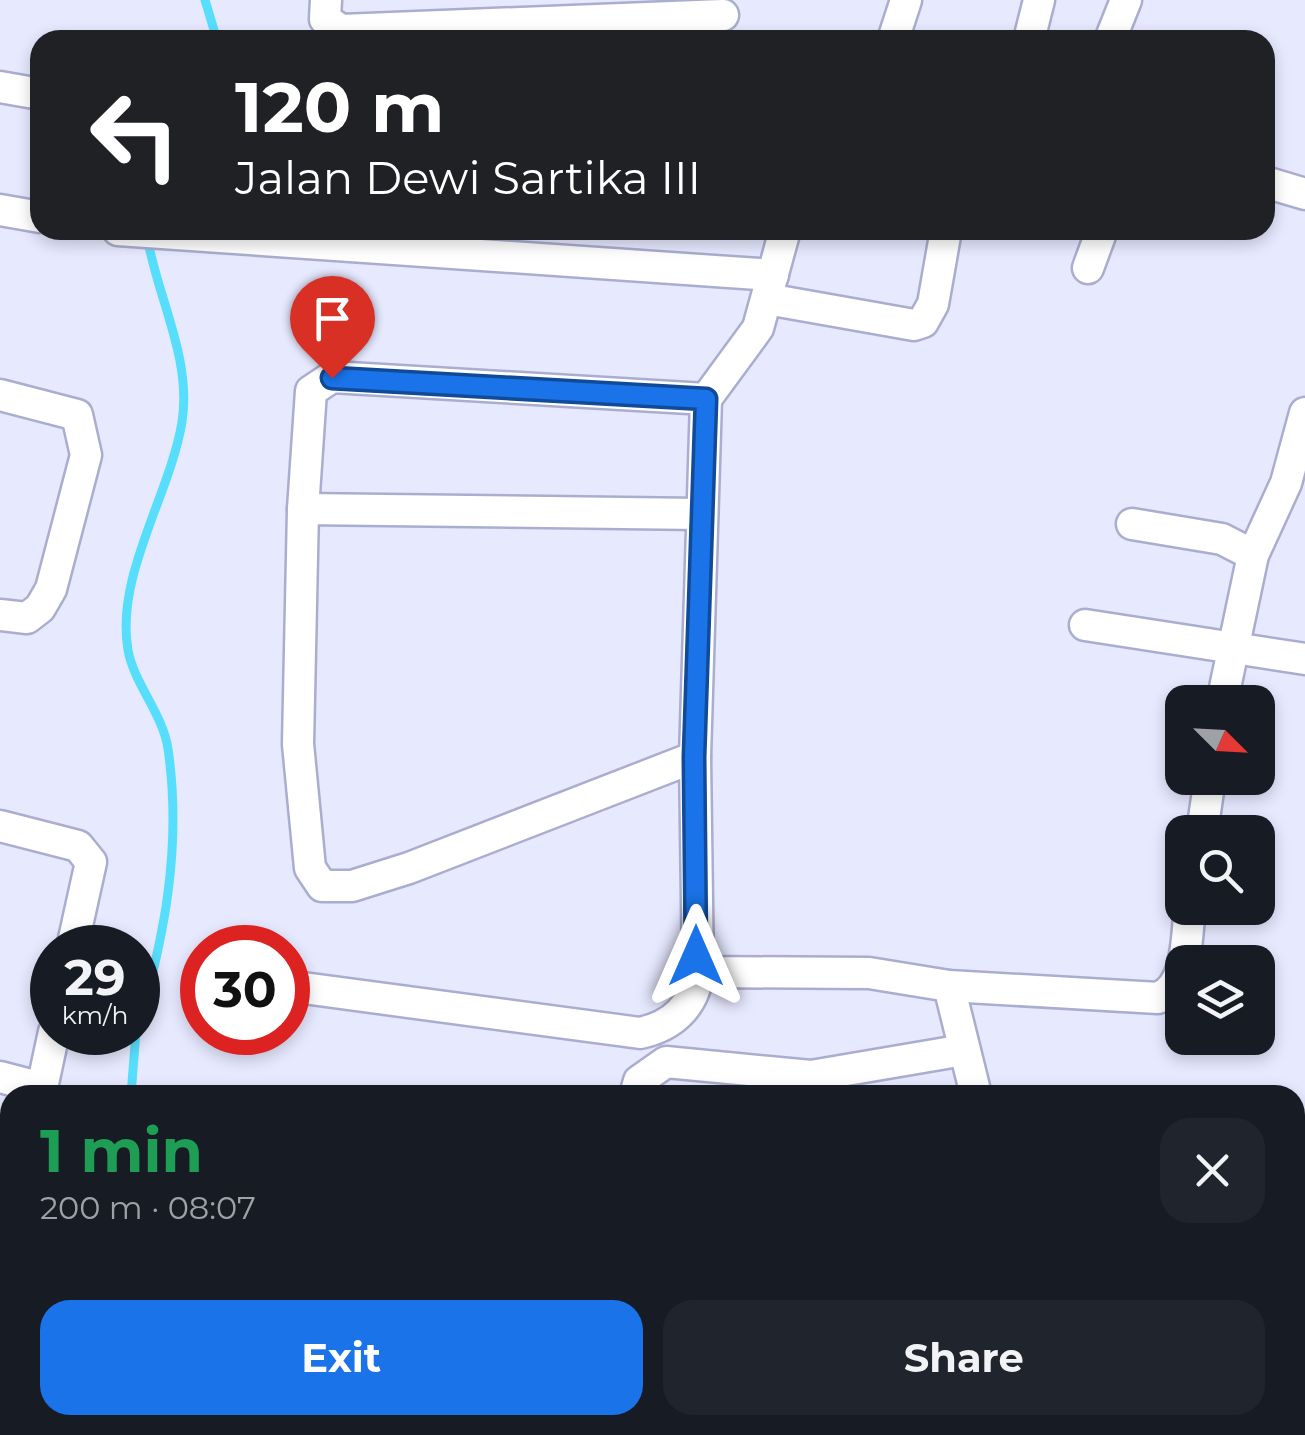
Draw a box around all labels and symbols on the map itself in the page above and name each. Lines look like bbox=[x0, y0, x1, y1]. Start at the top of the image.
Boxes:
pin bbox=[290, 276, 375, 379]
north arrow bbox=[1165, 685, 1275, 795]
position arrow bbox=[644, 904, 748, 1008]
speed limit sign: 30 bbox=[180, 925, 310, 1055]

